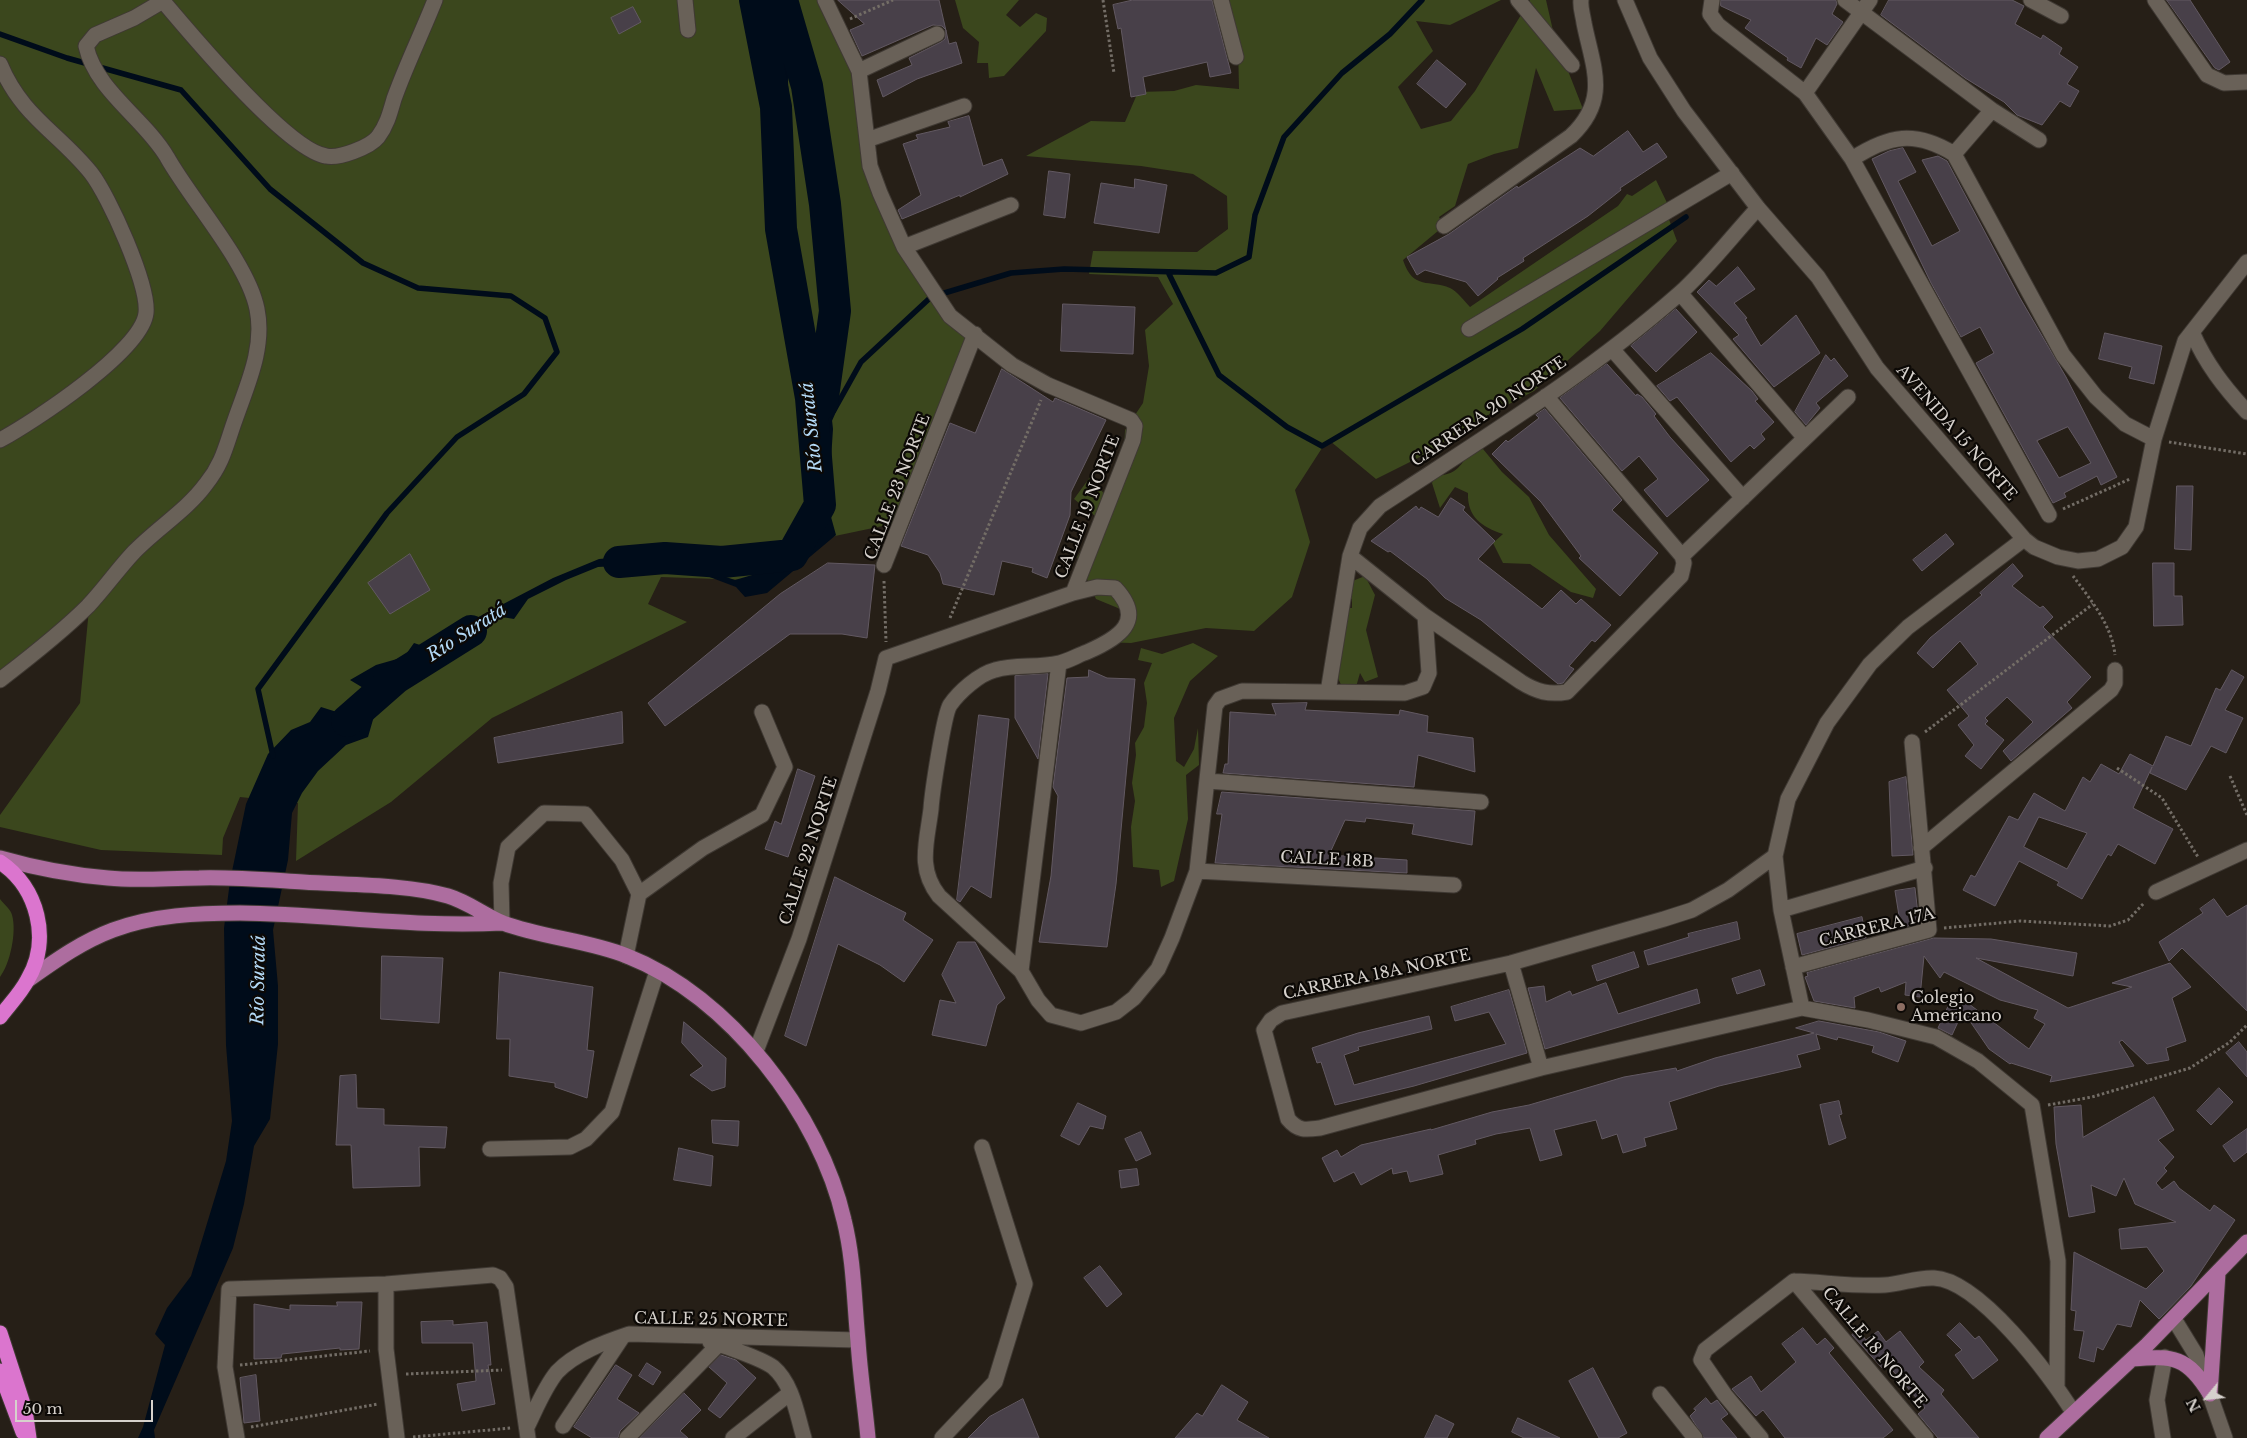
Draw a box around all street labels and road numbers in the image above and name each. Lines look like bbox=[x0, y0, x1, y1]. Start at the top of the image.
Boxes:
street label: CARRERA 20 NORTE bbox=[1408, 353, 1570, 471]
street label: AVENIDA 15 NORTE bbox=[1892, 361, 2020, 505]
street label: CALLE 23 NORTE bbox=[861, 411, 935, 563]
street label: CALLE 19 NORTE bbox=[1052, 432, 1124, 582]
street label: CALLE 22 NORTE bbox=[776, 774, 842, 928]
street label: CALLE 18B bbox=[1280, 848, 1374, 872]
street label: CARRERA 17A bbox=[1817, 904, 1937, 952]
street label: CARRERA 18A NORTE bbox=[1282, 946, 1472, 1004]
street label: CALLE 18 NORTE bbox=[1818, 1284, 1930, 1412]
street label: CALLE 25 NORTE bbox=[634, 1309, 788, 1331]

